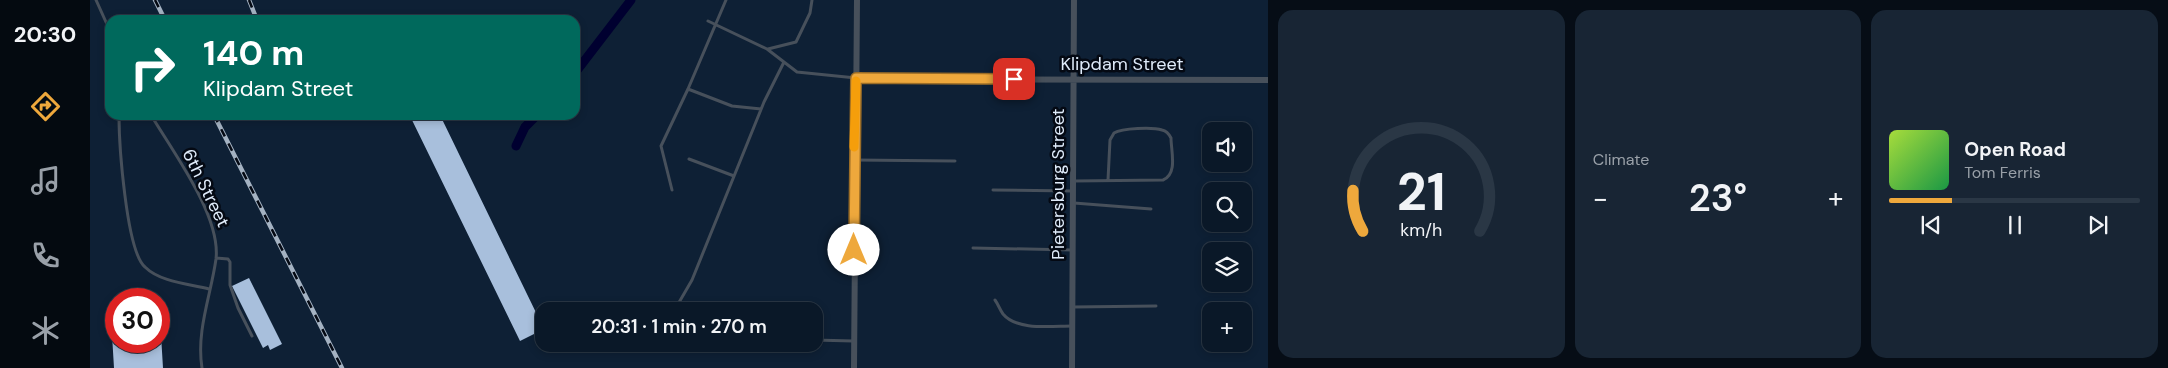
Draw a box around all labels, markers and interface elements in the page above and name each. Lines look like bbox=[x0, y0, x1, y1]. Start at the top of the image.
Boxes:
text: 20:30 bbox=[14, 20, 76, 49]
text: 140 m bbox=[203, 30, 304, 76]
icon: right bbox=[120, 35, 185, 100]
street label: Klipdam Street bbox=[1060, 52, 1184, 76]
pin bbox=[993, 58, 1035, 100]
icon: arrive bbox=[1000, 65, 1028, 93]
text: Klipdam Street bbox=[203, 74, 353, 103]
icon: directions bbox=[28, 89, 63, 124]
street label: Pietersburg Street bbox=[1046, 108, 1070, 260]
map controls bbox=[1202, 122, 1252, 352]
button: sound bbox=[1202, 122, 1252, 172]
text: Open Road bbox=[1964, 137, 2066, 162]
street label: 6th Street bbox=[177, 145, 235, 231]
text: Climate bbox=[1593, 149, 1649, 170]
text: 21 bbox=[1397, 158, 1446, 226]
text: Tom Ferris bbox=[1964, 162, 2041, 183]
icon: music bbox=[28, 163, 63, 198]
text: 23° bbox=[1689, 173, 1747, 223]
text: − bbox=[1593, 180, 1608, 217]
text: + bbox=[1828, 180, 1843, 217]
button: search bbox=[1202, 182, 1252, 232]
icon: previous bbox=[1917, 211, 1945, 239]
icon: pause bbox=[2001, 211, 2029, 239]
icon: next bbox=[2084, 211, 2112, 239]
text: km/h bbox=[1400, 218, 1442, 242]
position arrow bbox=[827, 223, 879, 275]
icon: phone bbox=[28, 238, 63, 273]
button: layers bbox=[1202, 242, 1252, 292]
speed limit sign: 30 bbox=[105, 288, 170, 353]
button: + bbox=[1202, 302, 1252, 352]
icon: climate bbox=[28, 313, 63, 348]
text: 20:31 · 1 min · 270 m bbox=[591, 314, 767, 339]

